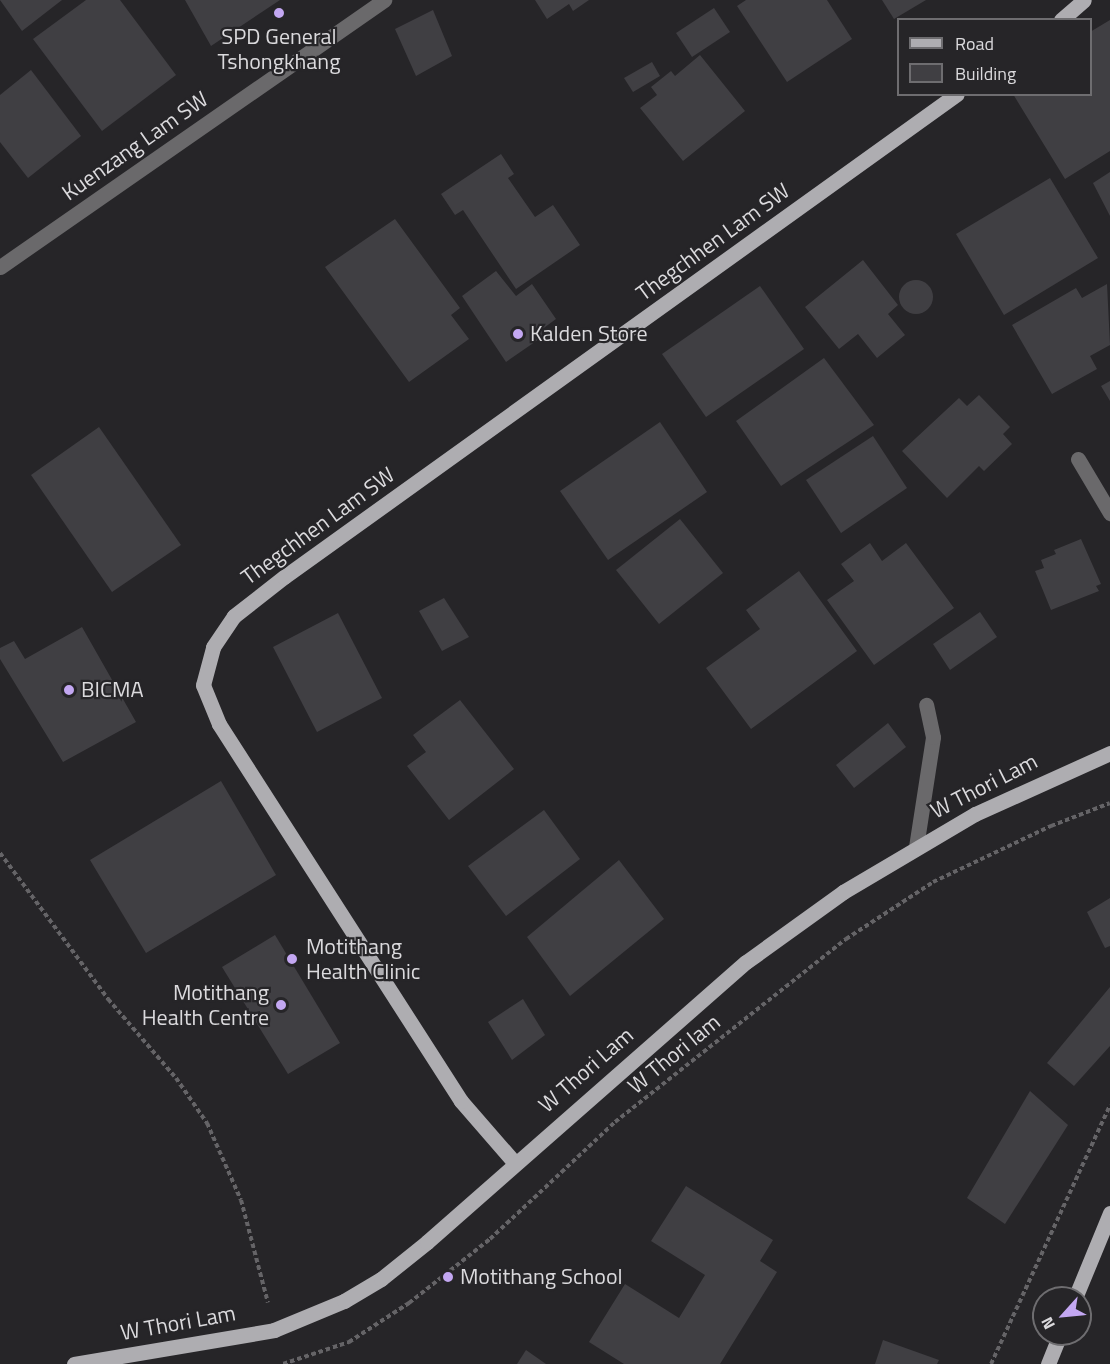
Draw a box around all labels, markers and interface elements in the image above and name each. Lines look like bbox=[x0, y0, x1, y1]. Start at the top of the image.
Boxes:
marker: SPD General Tshongkhang bbox=[272, 6, 286, 20]
legend bbox=[897, 18, 1092, 96]
place label: SPD General Tshongkhang bbox=[218, 23, 340, 74]
text: Road bbox=[955, 30, 994, 57]
text: Building bbox=[955, 60, 1016, 87]
street label: Kuenzang Lam SW bbox=[57, 86, 213, 206]
street label: Thegchhen Lam SW bbox=[631, 178, 795, 306]
place label: Kalden Store bbox=[530, 321, 648, 347]
marker: Kalden Store bbox=[511, 327, 525, 341]
street label: Thegchhen Lam SW bbox=[236, 462, 400, 590]
place label: BICMA bbox=[81, 677, 144, 703]
marker: BICMA bbox=[62, 683, 76, 697]
street label: W Thori Lam bbox=[926, 748, 1042, 824]
place label: Motithang Health Clinic bbox=[306, 933, 420, 984]
marker: Motithang Health Clinic bbox=[283, 950, 301, 968]
place label: Motithang Health Centre bbox=[142, 979, 269, 1030]
marker: Motithang Health Centre bbox=[274, 998, 288, 1012]
street label: W Thori lam bbox=[623, 1009, 725, 1099]
street label: W Thori Lam bbox=[533, 1022, 639, 1118]
place label: Motithang School bbox=[460, 1264, 623, 1290]
marker: Motithang School bbox=[441, 1270, 455, 1284]
north arrow bbox=[1032, 1286, 1092, 1346]
street label: W Thori Lam bbox=[118, 1300, 238, 1346]
text: N bbox=[1035, 1313, 1061, 1334]

